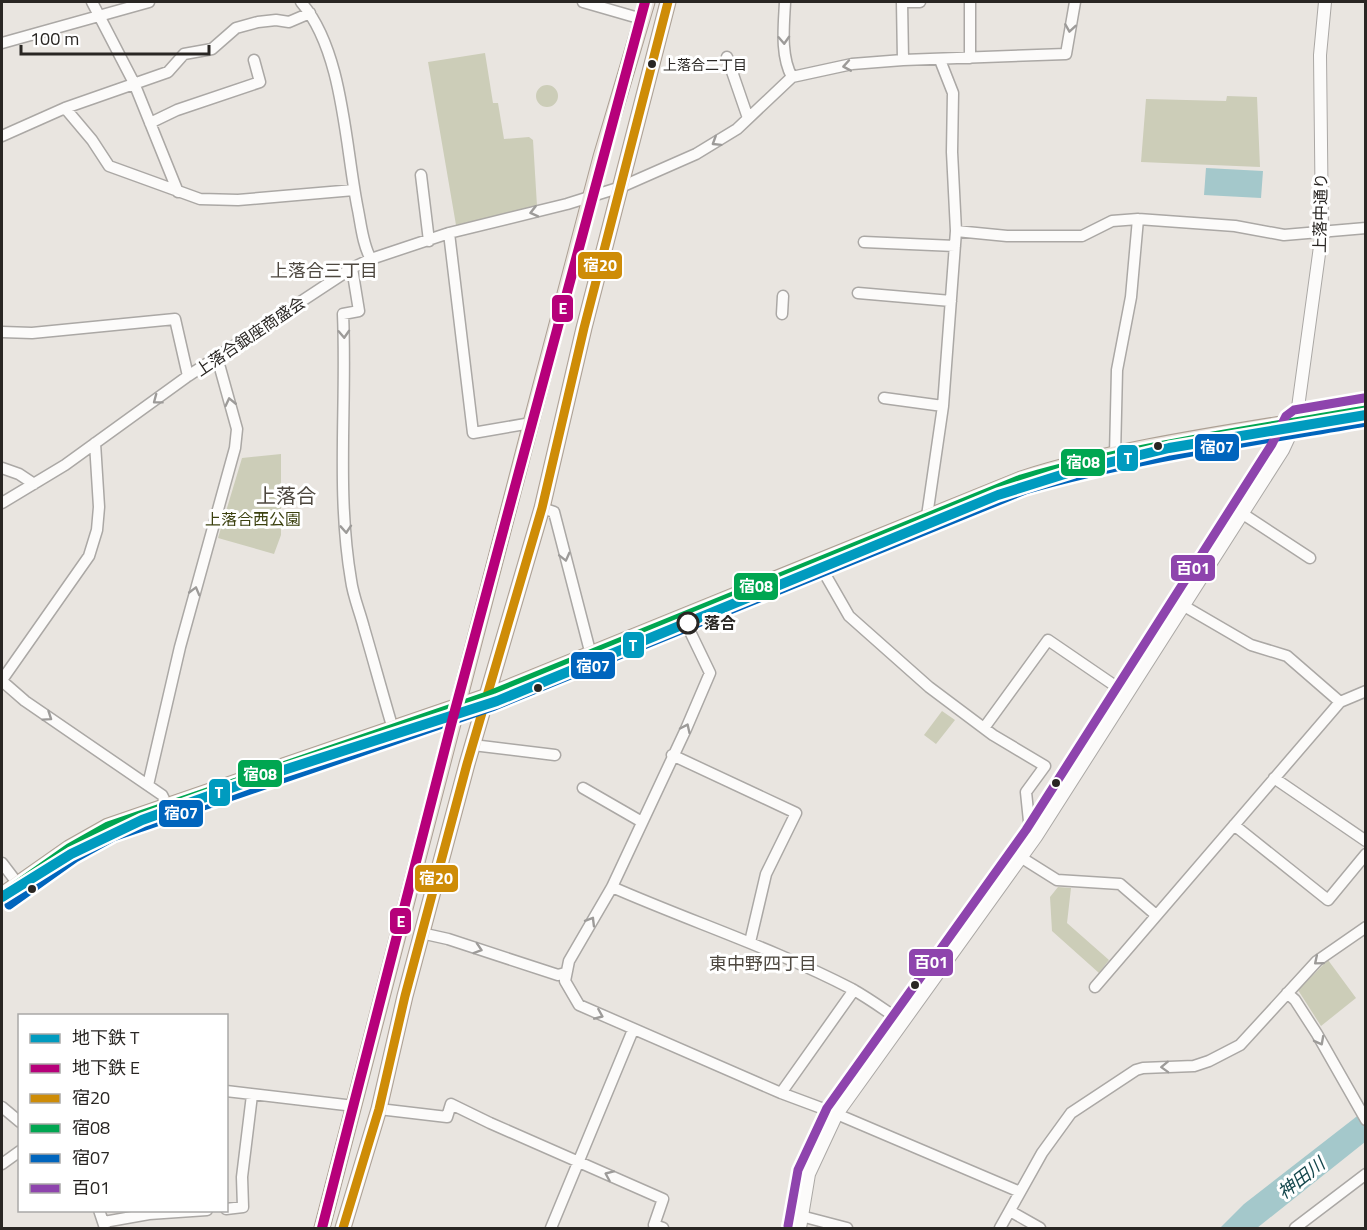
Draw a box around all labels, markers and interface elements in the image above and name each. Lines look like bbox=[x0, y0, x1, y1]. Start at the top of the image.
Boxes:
scale bar bbox=[21, 18, 208, 56]
one-way arrow bbox=[1065, 23, 1077, 32]
text: 100 m bbox=[30, 25, 79, 52]
one-way arrow bbox=[778, 35, 791, 44]
place label: 上落合二丁目 bbox=[663, 54, 747, 75]
marker: 上落合二丁目 bbox=[646, 58, 658, 70]
one-way arrow bbox=[843, 59, 853, 72]
one-way arrow bbox=[712, 134, 722, 146]
street label: 上落中通り bbox=[1307, 173, 1333, 253]
one-way arrow bbox=[529, 204, 539, 217]
line badge: 宿20 bbox=[577, 251, 623, 280]
text: 宿20 bbox=[583, 253, 617, 277]
district label: 上落合三丁目 bbox=[270, 257, 378, 284]
street label: 上落合銀座商盛会 bbox=[190, 290, 310, 382]
line badge: E bbox=[551, 294, 574, 323]
text: E bbox=[559, 296, 568, 320]
one-way arrow bbox=[337, 330, 350, 339]
one-way arrow bbox=[153, 392, 164, 403]
one-way arrow bbox=[225, 397, 238, 407]
line badge: 宿07 bbox=[1194, 433, 1240, 462]
text: 宿07 bbox=[1200, 435, 1234, 459]
unlabelled marker bbox=[1152, 440, 1164, 452]
line badge: T bbox=[1116, 444, 1139, 472]
text: T bbox=[1124, 446, 1133, 470]
line badge: 宿08 bbox=[1060, 448, 1106, 477]
text: 宿08 bbox=[1066, 450, 1100, 474]
district label: 上落合 bbox=[256, 480, 316, 511]
park label: 上落合西公園 bbox=[205, 507, 301, 531]
one-way arrow bbox=[339, 524, 352, 533]
one-way arrow bbox=[558, 552, 571, 562]
line badge: 百01 bbox=[1170, 554, 1216, 582]
text: 百01 bbox=[1176, 556, 1210, 580]
line badge: 宿08 bbox=[733, 572, 779, 601]
text: 宿08 bbox=[739, 574, 773, 598]
one-way arrow bbox=[188, 586, 201, 596]
place label: 落合 bbox=[704, 611, 736, 635]
marker: 落合 bbox=[677, 612, 699, 634]
line badge: T bbox=[622, 631, 645, 659]
text: T bbox=[629, 633, 638, 657]
line badge: 宿07 bbox=[570, 651, 616, 680]
text: 宿07 bbox=[576, 654, 610, 678]
unlabelled marker bbox=[532, 682, 544, 694]
one-way arrow bbox=[42, 709, 52, 721]
one-way arrow bbox=[679, 723, 691, 734]
line badge: 宿08 bbox=[237, 759, 283, 788]
text: 宿08 bbox=[243, 762, 277, 786]
unlabelled marker bbox=[1050, 777, 1062, 789]
line badge: T bbox=[208, 778, 231, 807]
text: T bbox=[215, 780, 224, 804]
line badge: 宿07 bbox=[158, 799, 204, 828]
text: 宿07 bbox=[164, 801, 198, 825]
line badge: 宿20 bbox=[414, 864, 459, 893]
text: 宿20 bbox=[419, 866, 453, 890]
unlabelled marker bbox=[26, 883, 38, 895]
line badge: E bbox=[389, 907, 412, 935]
text: E bbox=[397, 909, 406, 933]
one-way arrow bbox=[583, 917, 595, 927]
one-way arrow bbox=[472, 942, 483, 954]
line badge: 百01 bbox=[908, 948, 954, 977]
district label: 東中野四丁目 bbox=[709, 950, 817, 977]
text: 百01 bbox=[914, 950, 948, 974]
one-way arrow bbox=[1314, 954, 1325, 965]
unlabelled marker bbox=[909, 979, 921, 991]
one-way arrow bbox=[593, 1008, 604, 1020]
legend bbox=[18, 1014, 228, 1212]
text: 地下鉄 T bbox=[72, 1024, 140, 1051]
one-way arrow bbox=[1313, 1035, 1324, 1045]
text: 地下鉄 E bbox=[72, 1054, 140, 1081]
one-way arrow bbox=[1160, 1061, 1169, 1074]
text: 宿20 bbox=[72, 1084, 110, 1111]
text: 宿08 bbox=[72, 1114, 110, 1141]
text: 宿07 bbox=[72, 1144, 110, 1171]
water label: 神田川 bbox=[1271, 1150, 1332, 1205]
one-way arrow bbox=[604, 1171, 615, 1183]
text: 百01 bbox=[72, 1174, 110, 1201]

